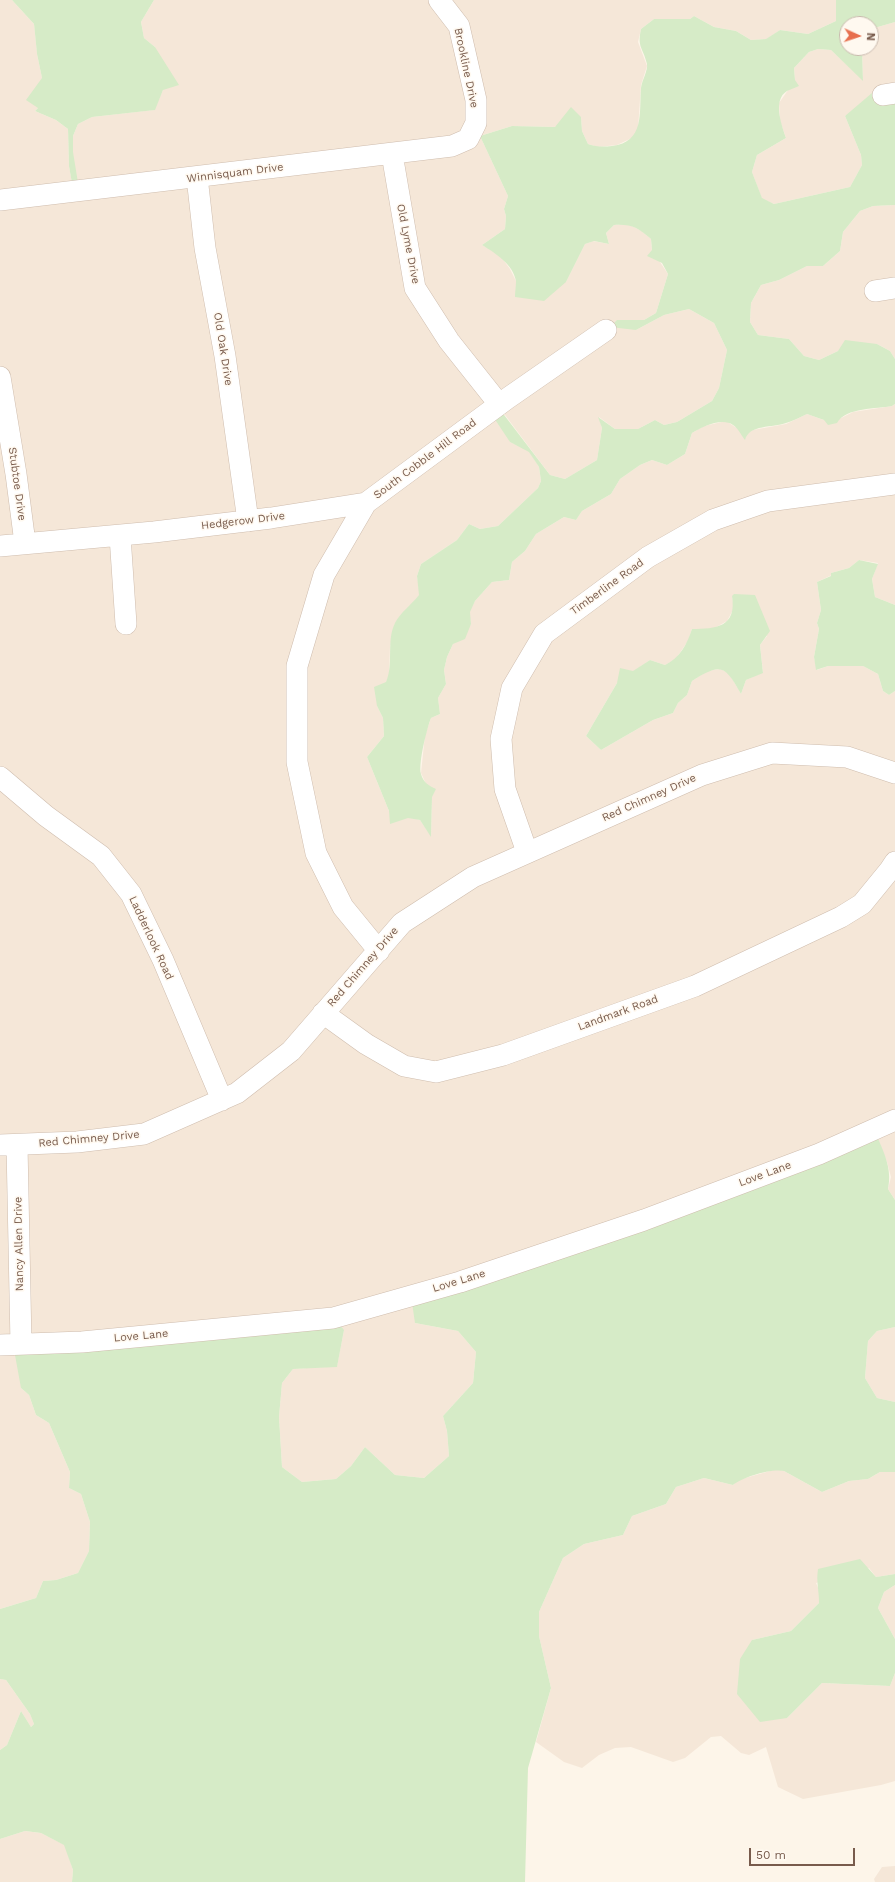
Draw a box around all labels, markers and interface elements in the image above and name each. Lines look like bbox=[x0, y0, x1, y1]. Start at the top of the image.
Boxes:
north arrow bbox=[839, 16, 879, 56]
street label: Brookline Drive bbox=[451, 27, 481, 109]
text: N bbox=[864, 32, 877, 41]
street label: Winnisquam Drive bbox=[186, 161, 284, 185]
street label: Old Lyme Drive bbox=[394, 203, 422, 285]
street label: Old Oak Drive bbox=[211, 311, 235, 387]
street label: South Cobble Hill Road bbox=[371, 416, 479, 502]
street label: Stubtoe Drive bbox=[5, 446, 29, 522]
street label: Hedgerow Drive bbox=[200, 509, 286, 533]
street label: Timberline Road bbox=[568, 556, 646, 618]
street label: Red Chimney Drive bbox=[600, 771, 698, 825]
street label: Ladderlook Road bbox=[126, 894, 176, 982]
street label: Red Chimney Drive bbox=[325, 924, 401, 1010]
street label: Landmark Road bbox=[576, 992, 660, 1034]
street label: Red Chimney Drive bbox=[38, 1128, 140, 1150]
street label: Love Lane bbox=[737, 1158, 793, 1190]
street label: Nancy Allen Drive bbox=[12, 1197, 26, 1291]
street label: Love Lane bbox=[431, 1267, 487, 1295]
street label: Love Lane bbox=[113, 1327, 169, 1345]
scale bar bbox=[751, 1840, 857, 1866]
text: 50 m bbox=[756, 1848, 786, 1862]

